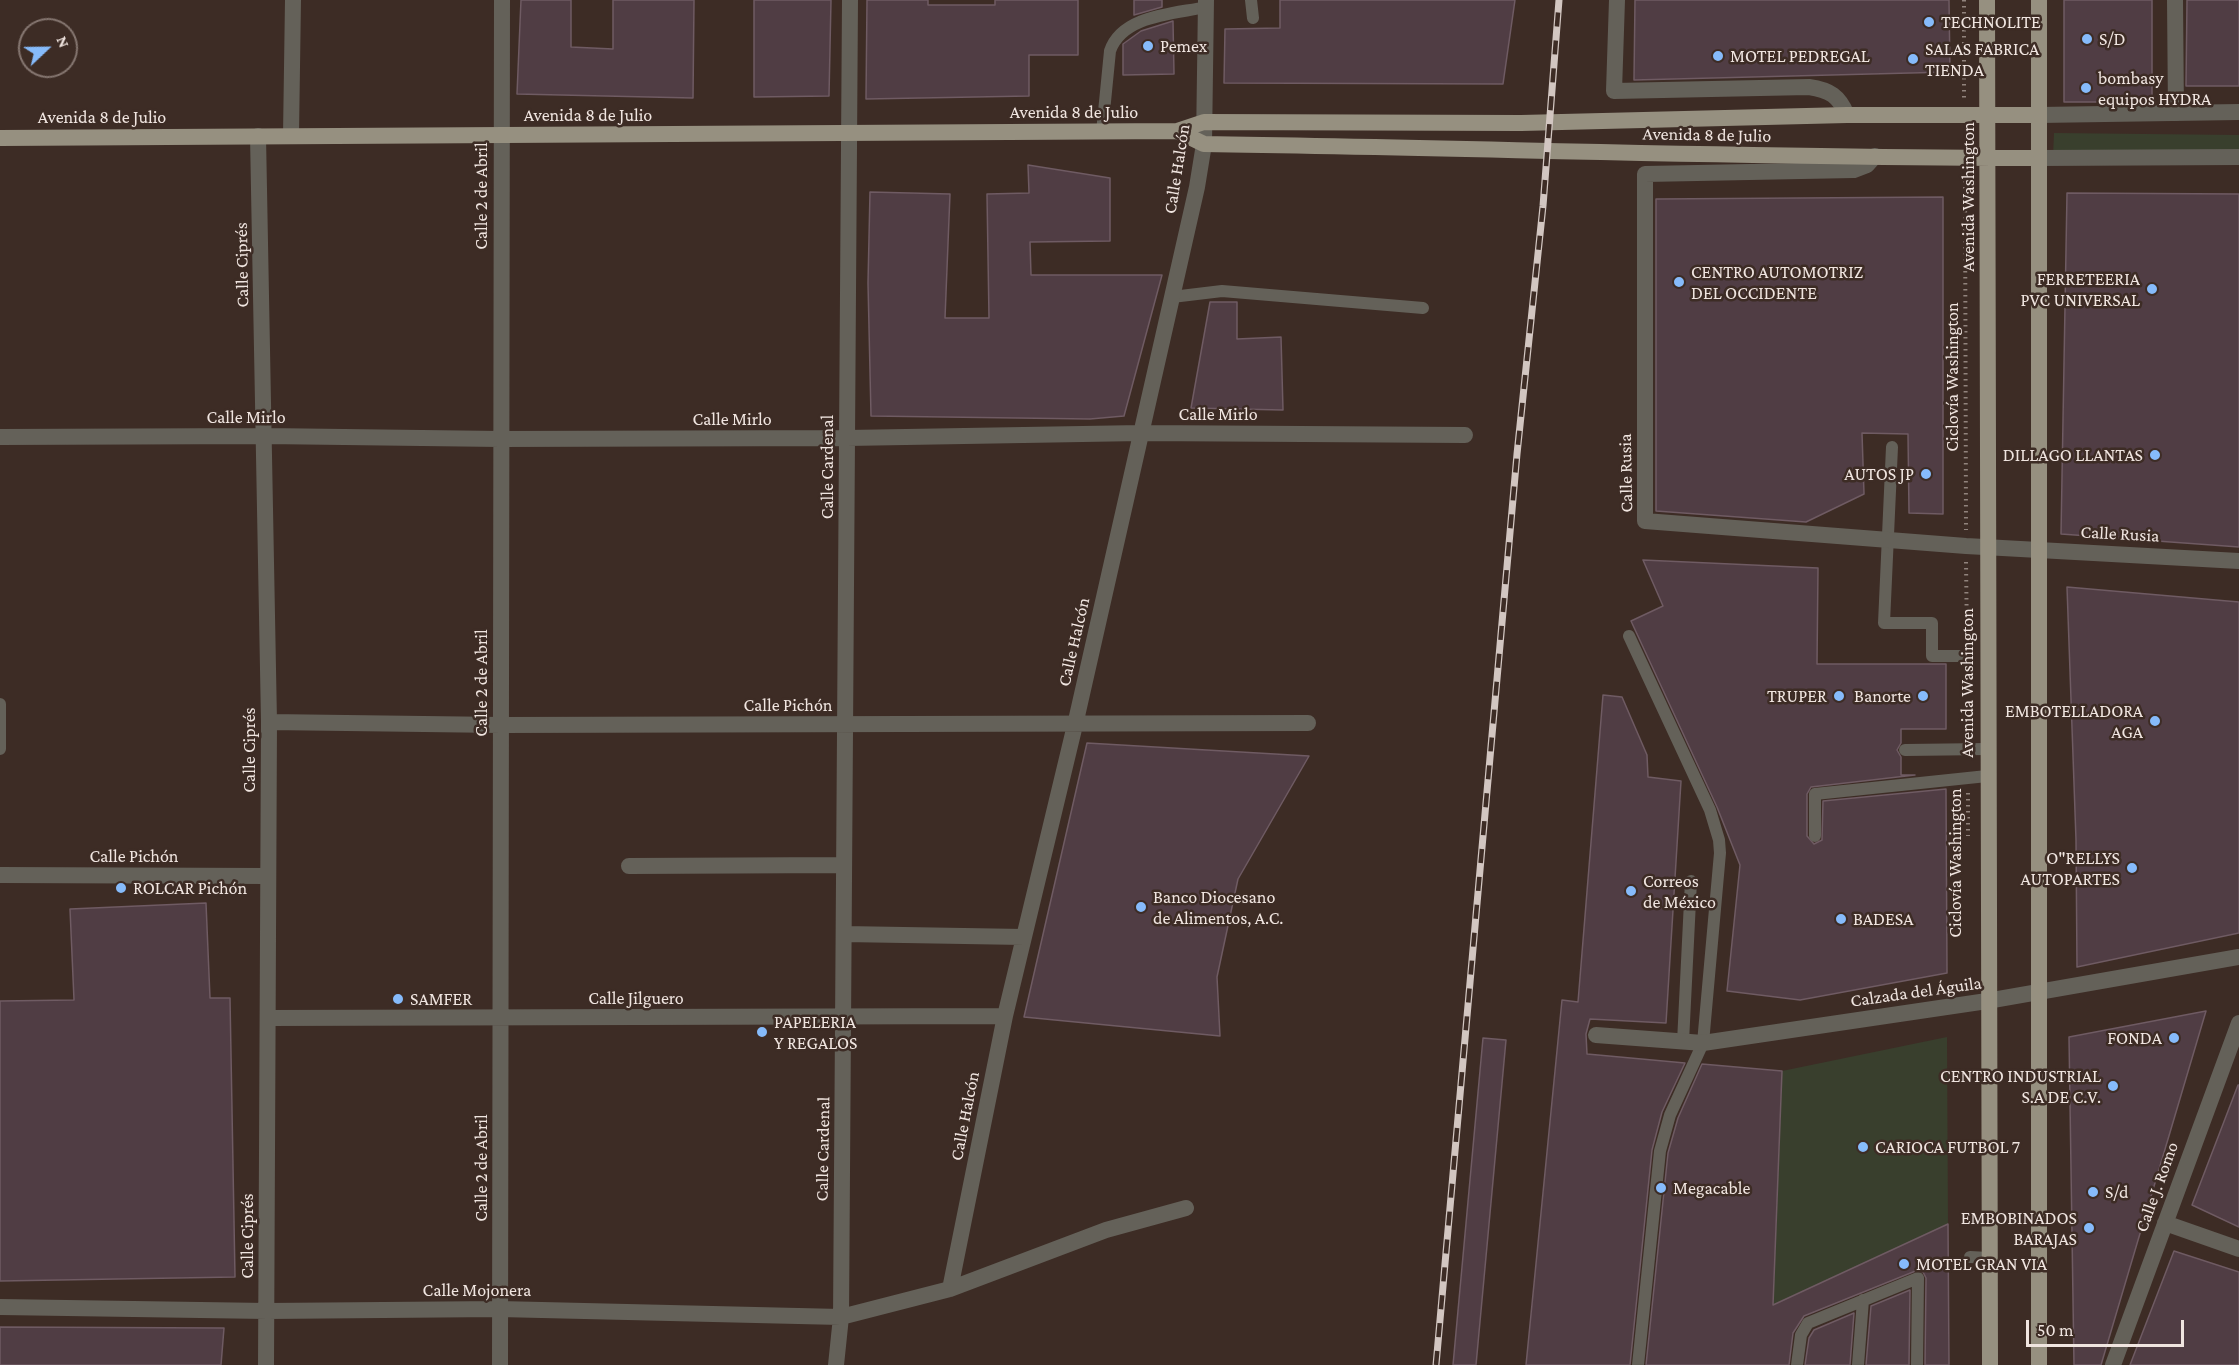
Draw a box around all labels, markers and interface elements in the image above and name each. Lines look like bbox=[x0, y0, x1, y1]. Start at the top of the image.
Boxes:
place label: TECHNOLITE bbox=[1941, 11, 2041, 33]
marker: TECHNOLITE bbox=[1922, 15, 1936, 29]
north arrow bbox=[18, 18, 78, 78]
place label: S/D bbox=[2099, 28, 2125, 50]
marker: S/D bbox=[2080, 32, 2094, 46]
text: N bbox=[53, 34, 73, 50]
place label: Pemex bbox=[1160, 35, 1207, 57]
place label: SALAS FABRICA TIENDA bbox=[1925, 38, 2039, 80]
marker: Pemex bbox=[1141, 39, 1155, 53]
place label: MOTEL PEDREGAL bbox=[1730, 45, 1870, 67]
marker: MOTEL PEDREGAL bbox=[1711, 49, 1725, 63]
marker: SALAS FABRICA TIENDA bbox=[1906, 52, 1920, 66]
place label: bombasy equipos HYDRA bbox=[2098, 67, 2211, 110]
marker: bombasy equipos HYDRA bbox=[2079, 81, 2093, 95]
street label: Avenida 8 de Julio bbox=[1010, 101, 1138, 123]
street label: Avenida 8 de Julio bbox=[524, 104, 652, 126]
street label: Avenida 8 de Julio bbox=[38, 106, 166, 128]
street label: Avenida Washington bbox=[1957, 122, 1979, 272]
street label: Calle Halcón bbox=[1159, 123, 1195, 215]
street label: Avenida 8 de Julio bbox=[1643, 123, 1771, 147]
street label: Calle 2 de Abril bbox=[470, 142, 492, 250]
street label: Calle Ciprés bbox=[230, 222, 254, 308]
place label: CENTRO AUTOMOTRIZ DEL OCCIDENTE bbox=[1691, 261, 1863, 304]
place label: FERRETEERIA PVC UNIVERSAL bbox=[2021, 268, 2140, 310]
marker: CENTRO AUTOMOTRIZ DEL OCCIDENTE bbox=[1672, 275, 1686, 289]
marker: FERRETEERIA PVC UNIVERSAL bbox=[2145, 282, 2159, 296]
street label: Ciclovía Washington bbox=[1941, 302, 1963, 452]
street label: Calle Mirlo bbox=[1178, 403, 1258, 425]
street label: Calle Mirlo bbox=[206, 406, 286, 428]
street label: Calle Mirlo bbox=[692, 408, 772, 430]
street label: Calle Cardenal bbox=[816, 415, 838, 519]
street label: Calle Rusia bbox=[1615, 433, 1637, 513]
place label: DILLAGO LLANTAS bbox=[2003, 444, 2143, 466]
marker: DILLAGO LLANTAS bbox=[2148, 448, 2162, 462]
place label: AUTOS JP bbox=[1844, 463, 1914, 485]
marker: AUTOS JP bbox=[1919, 467, 1933, 481]
street label: Calle Rusia bbox=[2080, 521, 2160, 547]
street label: Calle Halcón bbox=[1053, 596, 1095, 688]
street label: Avenida Washington bbox=[1956, 608, 1978, 758]
street label: Calle 2 de Abril bbox=[470, 629, 492, 737]
place label: TRUPER bbox=[1767, 685, 1827, 707]
place label: Banorte bbox=[1854, 685, 1911, 707]
marker: TRUPER bbox=[1832, 689, 1846, 703]
marker: Banorte bbox=[1916, 689, 1930, 703]
street label: Calle Pichón bbox=[744, 694, 832, 716]
place label: EMBOTELLADORA AGA bbox=[2005, 700, 2143, 742]
street label: Calle Ciprés bbox=[238, 707, 260, 793]
marker: EMBOTELLADORA AGA bbox=[2148, 714, 2162, 728]
street label: Ciclovía Washington bbox=[1944, 788, 1966, 938]
street label: Calle Pichón bbox=[90, 845, 178, 867]
place label: O"RELLYS AUTOPARTES bbox=[2020, 847, 2120, 890]
marker: O"RELLYS AUTOPARTES bbox=[2125, 861, 2139, 875]
place label: Correos de México bbox=[1643, 870, 1716, 912]
place label: ROLCAR Pichón bbox=[133, 877, 247, 899]
marker: ROLCAR Pichón bbox=[114, 881, 128, 895]
marker: Correos de México bbox=[1624, 884, 1638, 898]
place label: Banco Diocesano de Alimentos, A.C. bbox=[1153, 886, 1283, 928]
marker: Banco Diocesano de Alimentos, A.C. bbox=[1134, 900, 1148, 914]
place label: BADESA bbox=[1853, 908, 1913, 930]
marker: BADESA bbox=[1834, 912, 1848, 926]
street label: Calzada del Águila bbox=[1849, 972, 1983, 1012]
street label: Calle Jilguero bbox=[588, 987, 684, 1009]
place label: SAMFER bbox=[410, 988, 472, 1010]
marker: SAMFER bbox=[391, 992, 405, 1006]
place label: PAPELERIA Y REGALOS bbox=[774, 1011, 858, 1054]
marker: PAPELERIA Y REGALOS bbox=[755, 1025, 769, 1039]
place label: FONDA bbox=[2107, 1027, 2162, 1049]
marker: FONDA bbox=[2167, 1031, 2181, 1045]
place label: CENTRO INDUSTRIAL S.A DE C.V. bbox=[1940, 1065, 2101, 1108]
street label: Calle Halcón bbox=[946, 1070, 984, 1162]
marker: CENTRO INDUSTRIAL S.A DE C.V. bbox=[2106, 1079, 2120, 1093]
street label: Calle Cardenal bbox=[811, 1097, 835, 1201]
street label: Calle 2 de Abril bbox=[470, 1114, 492, 1222]
place label: CARIOCA FUTBOL 7 bbox=[1875, 1136, 2020, 1158]
street label: Calle J. Romo bbox=[2131, 1139, 2183, 1235]
marker: CARIOCA FUTBOL 7 bbox=[1856, 1140, 1870, 1154]
place label: Megacable bbox=[1673, 1177, 1750, 1199]
marker: Megacable bbox=[1654, 1181, 1668, 1195]
place label: S/d bbox=[2105, 1181, 2128, 1203]
marker: S/d bbox=[2086, 1185, 2100, 1199]
street label: Calle Ciprés bbox=[236, 1193, 258, 1279]
place label: EMBOBINADOS BARAJAS bbox=[1961, 1207, 2077, 1250]
marker: EMBOBINADOS BARAJAS bbox=[2082, 1221, 2096, 1235]
place label: MOTEL GRAN VIA bbox=[1916, 1253, 2047, 1275]
marker: MOTEL GRAN VIA bbox=[1897, 1257, 1911, 1271]
street label: Calle Mojonera bbox=[423, 1279, 531, 1301]
scale bar bbox=[2029, 1308, 2186, 1346]
text: 50 m bbox=[2037, 1320, 2074, 1340]

